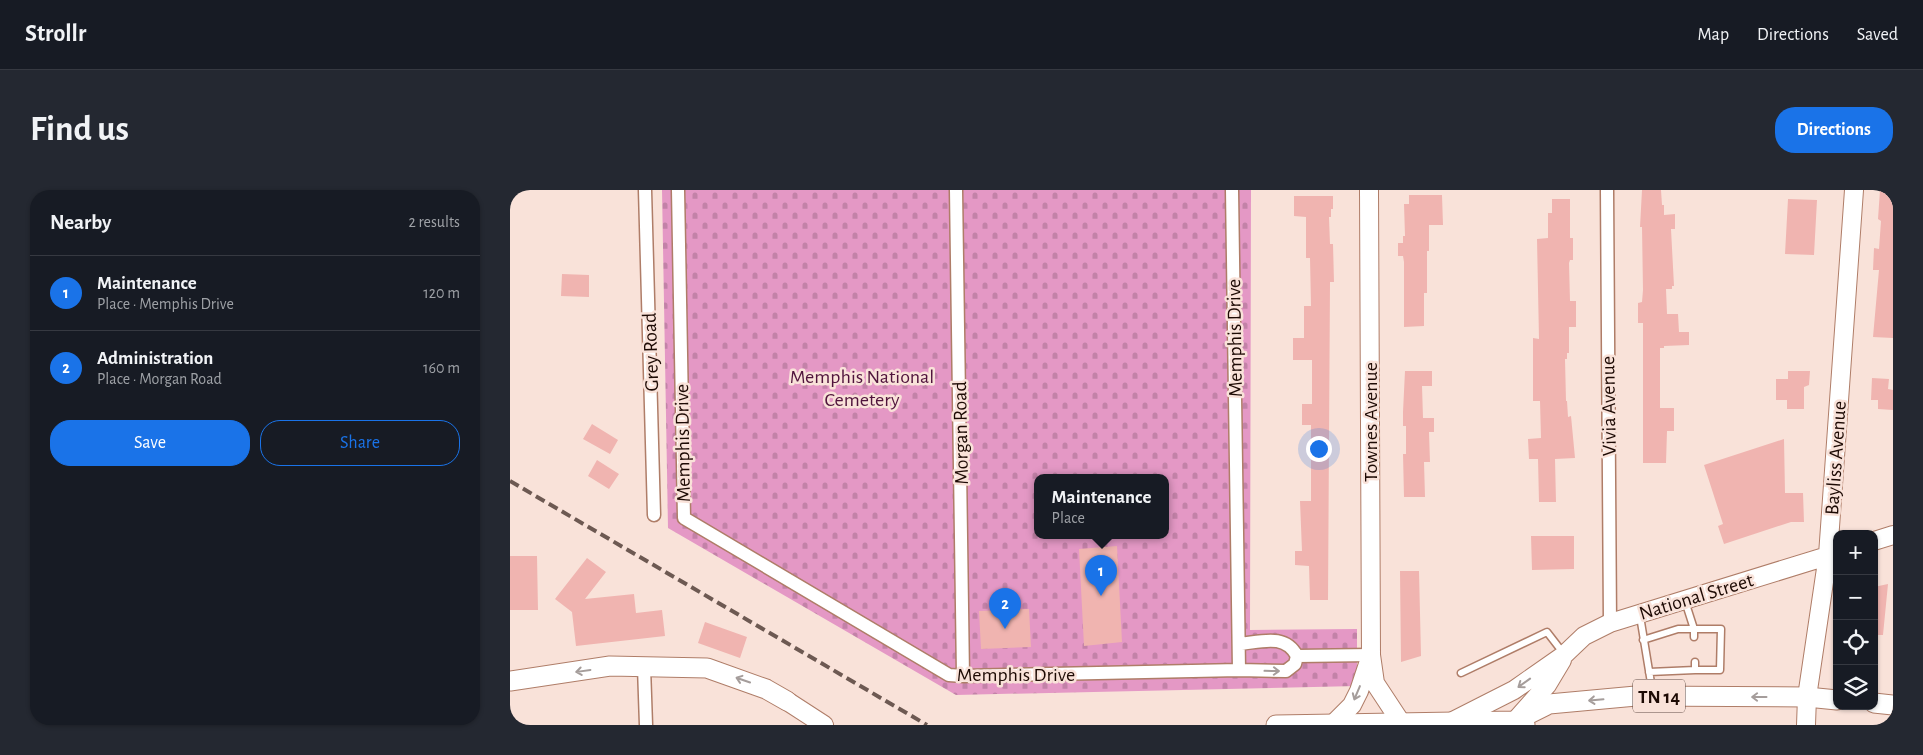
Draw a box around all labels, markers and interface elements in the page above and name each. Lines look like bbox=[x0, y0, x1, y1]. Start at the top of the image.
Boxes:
text: Strollr bbox=[25, 22, 86, 46]
text: Map bbox=[1698, 26, 1729, 44]
text: Directions bbox=[1757, 26, 1829, 44]
text: Saved bbox=[1857, 26, 1898, 44]
button: Directions bbox=[1775, 107, 1893, 153]
text: Find us bbox=[30, 112, 129, 147]
text: Nearby bbox=[50, 212, 111, 233]
text: 2 results bbox=[408, 214, 460, 230]
text: Maintenance bbox=[97, 274, 197, 293]
street label: Memphis Drive bbox=[1224, 279, 1246, 397]
text: 1 bbox=[63, 285, 69, 301]
text: 120 m bbox=[423, 285, 460, 301]
text: Place · Memphis Drive bbox=[97, 296, 234, 312]
street label: Grey Road bbox=[640, 312, 662, 392]
text: Administration bbox=[97, 349, 213, 368]
street label: Vivia Avenue bbox=[1598, 356, 1620, 456]
text: 2 bbox=[62, 360, 70, 376]
text: 160 m bbox=[423, 360, 460, 376]
street label: Townes Avenue bbox=[1361, 362, 1381, 482]
park label: Memphis National Cemetery bbox=[790, 367, 934, 410]
text: Place · Morgan Road bbox=[97, 371, 222, 387]
street label: Morgan Road bbox=[950, 381, 972, 485]
street label: Memphis Drive bbox=[672, 384, 694, 502]
street label: Bayliss Avenue bbox=[1822, 400, 1850, 516]
button: Save bbox=[50, 420, 250, 466]
button: Share bbox=[260, 420, 460, 466]
your location bbox=[1306, 436, 1332, 462]
popup bbox=[1034, 474, 1169, 539]
text: Maintenance bbox=[1052, 488, 1151, 507]
text: Place bbox=[1052, 510, 1085, 526]
map controls bbox=[1833, 530, 1878, 710]
button: + bbox=[1833, 530, 1878, 575]
pin: 1 bbox=[1085, 555, 1117, 596]
street label: National Street bbox=[1637, 570, 1756, 624]
button: − bbox=[1833, 575, 1878, 620]
pin: 2 bbox=[989, 588, 1021, 629]
button: locate bbox=[1833, 620, 1878, 665]
street label: Memphis Drive bbox=[957, 665, 1075, 685]
button: layers bbox=[1833, 665, 1878, 710]
one-way arrow bbox=[575, 666, 591, 676]
one-way arrow bbox=[1264, 666, 1280, 675]
one-way arrow bbox=[735, 675, 751, 685]
one-way arrow bbox=[1518, 677, 1531, 688]
road number: TN 14 bbox=[1633, 680, 1685, 712]
one-way arrow bbox=[1352, 685, 1362, 700]
one-way arrow bbox=[1751, 692, 1767, 702]
one-way arrow bbox=[1589, 695, 1605, 704]

